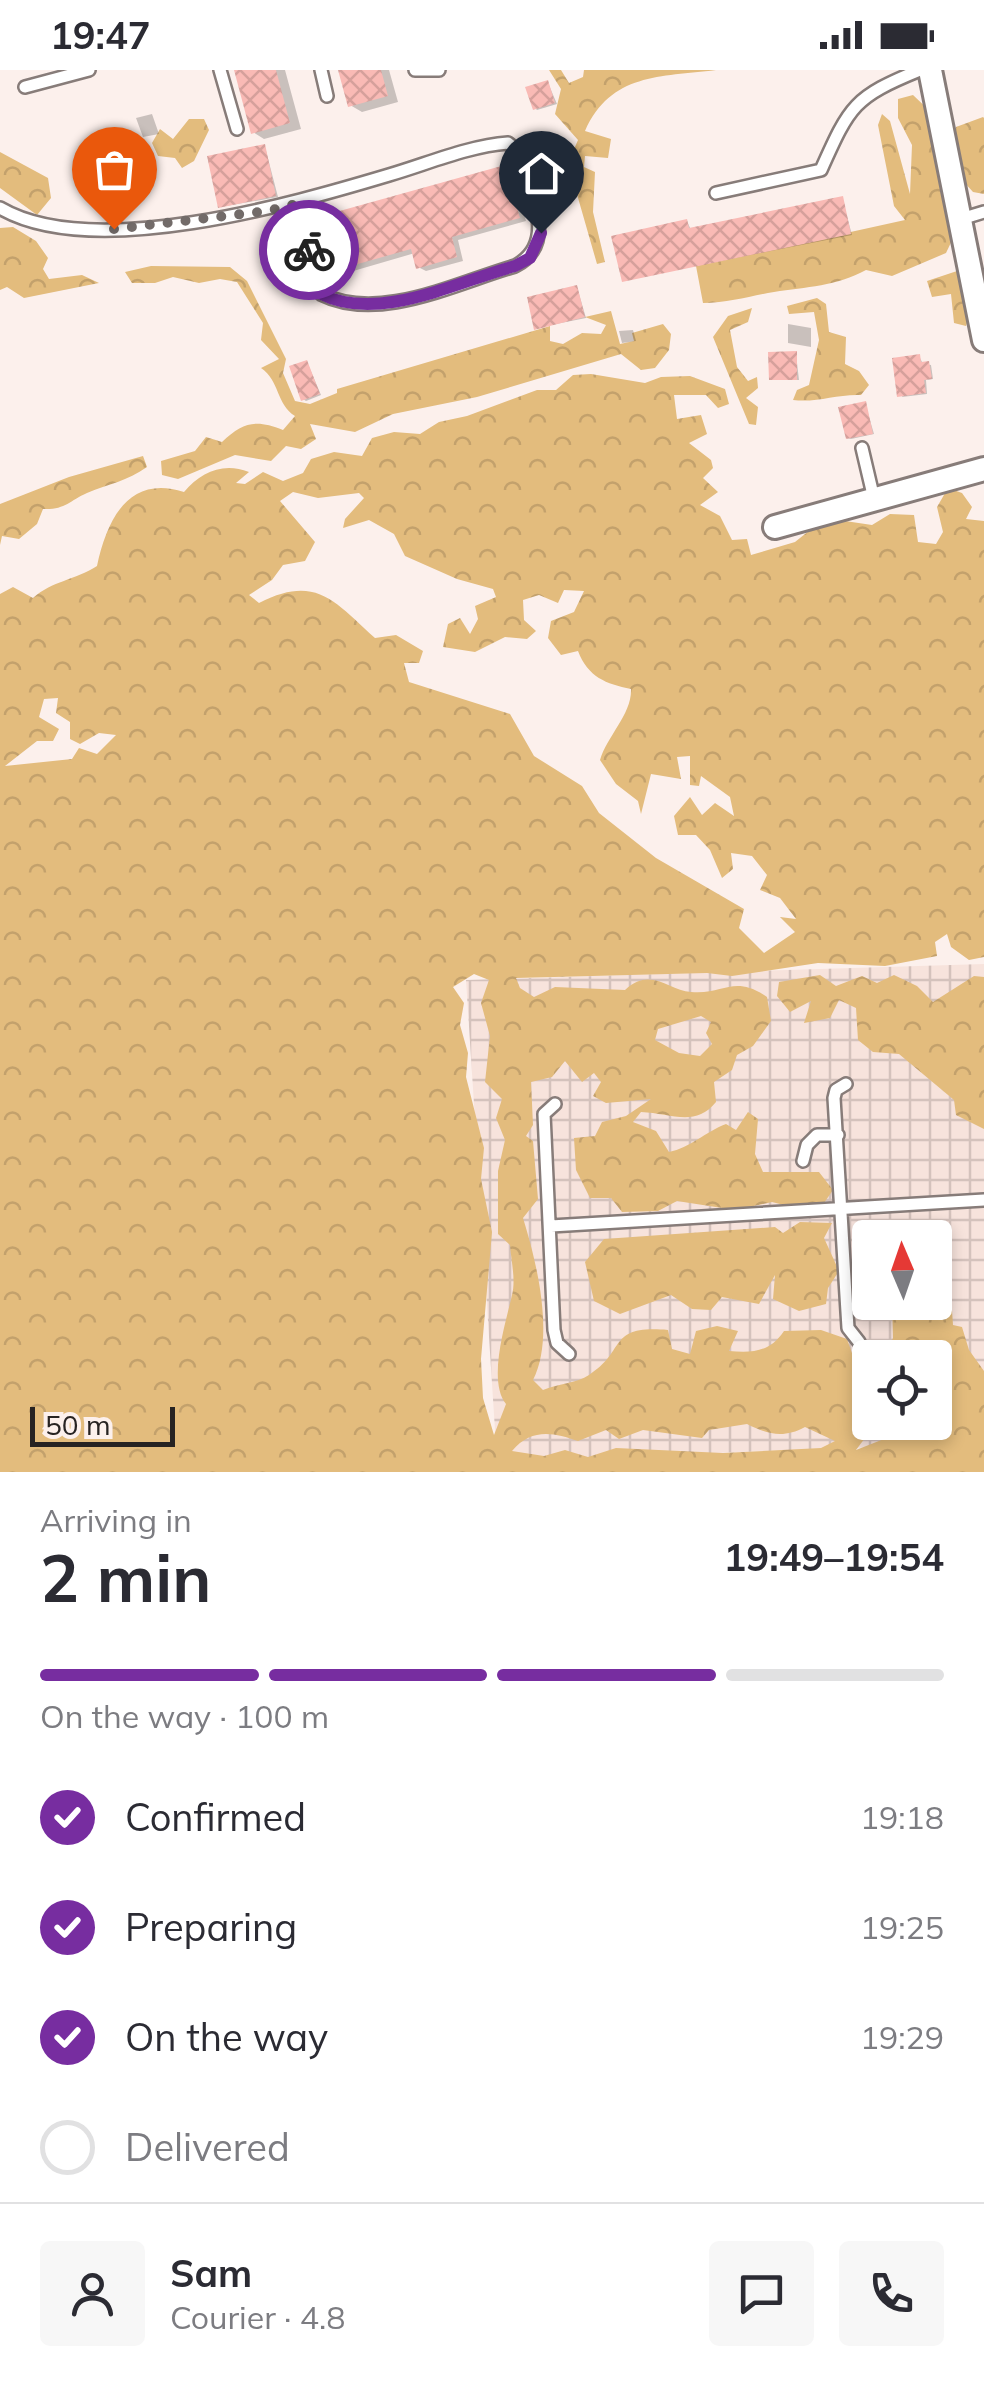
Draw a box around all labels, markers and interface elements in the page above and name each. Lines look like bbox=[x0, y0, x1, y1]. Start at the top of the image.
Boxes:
text: 19:47 bbox=[50, 11, 151, 59]
pin bbox=[72, 127, 157, 230]
pin bbox=[499, 131, 584, 234]
icon: bag bbox=[87, 142, 142, 197]
icon: home bbox=[514, 146, 569, 201]
courier bbox=[259, 200, 359, 300]
icon: bike bbox=[282, 223, 337, 278]
north arrow bbox=[852, 1220, 952, 1320]
map controls bbox=[852, 1220, 952, 1440]
button: locate bbox=[852, 1340, 952, 1440]
scale bar bbox=[30, 1402, 175, 1446]
text: 50 m bbox=[45, 1407, 111, 1442]
text: Arriving in bbox=[40, 1500, 192, 1540]
text: 19:49–19:54 bbox=[724, 1533, 944, 1581]
text: 2 min bbox=[40, 1537, 211, 1618]
text: On the way · 100 m bbox=[40, 1696, 329, 1736]
icon: check bbox=[40, 1790, 95, 1845]
text: Confirmed bbox=[125, 1793, 306, 1841]
text: 19:18 bbox=[860, 1797, 944, 1837]
icon: check bbox=[40, 1900, 95, 1955]
text: Preparing bbox=[125, 1903, 297, 1951]
text: 19:25 bbox=[860, 1907, 944, 1947]
icon: check bbox=[40, 2010, 95, 2065]
text: On the way bbox=[125, 2013, 328, 2061]
text: 19:29 bbox=[860, 2017, 944, 2057]
text: Delivered bbox=[125, 2123, 290, 2171]
button: person bbox=[40, 2241, 145, 2346]
button: chat bbox=[709, 2241, 814, 2346]
button: phone bbox=[839, 2241, 944, 2346]
text: Sam bbox=[170, 2249, 252, 2297]
text: Courier · 4.8 bbox=[170, 2297, 346, 2337]

